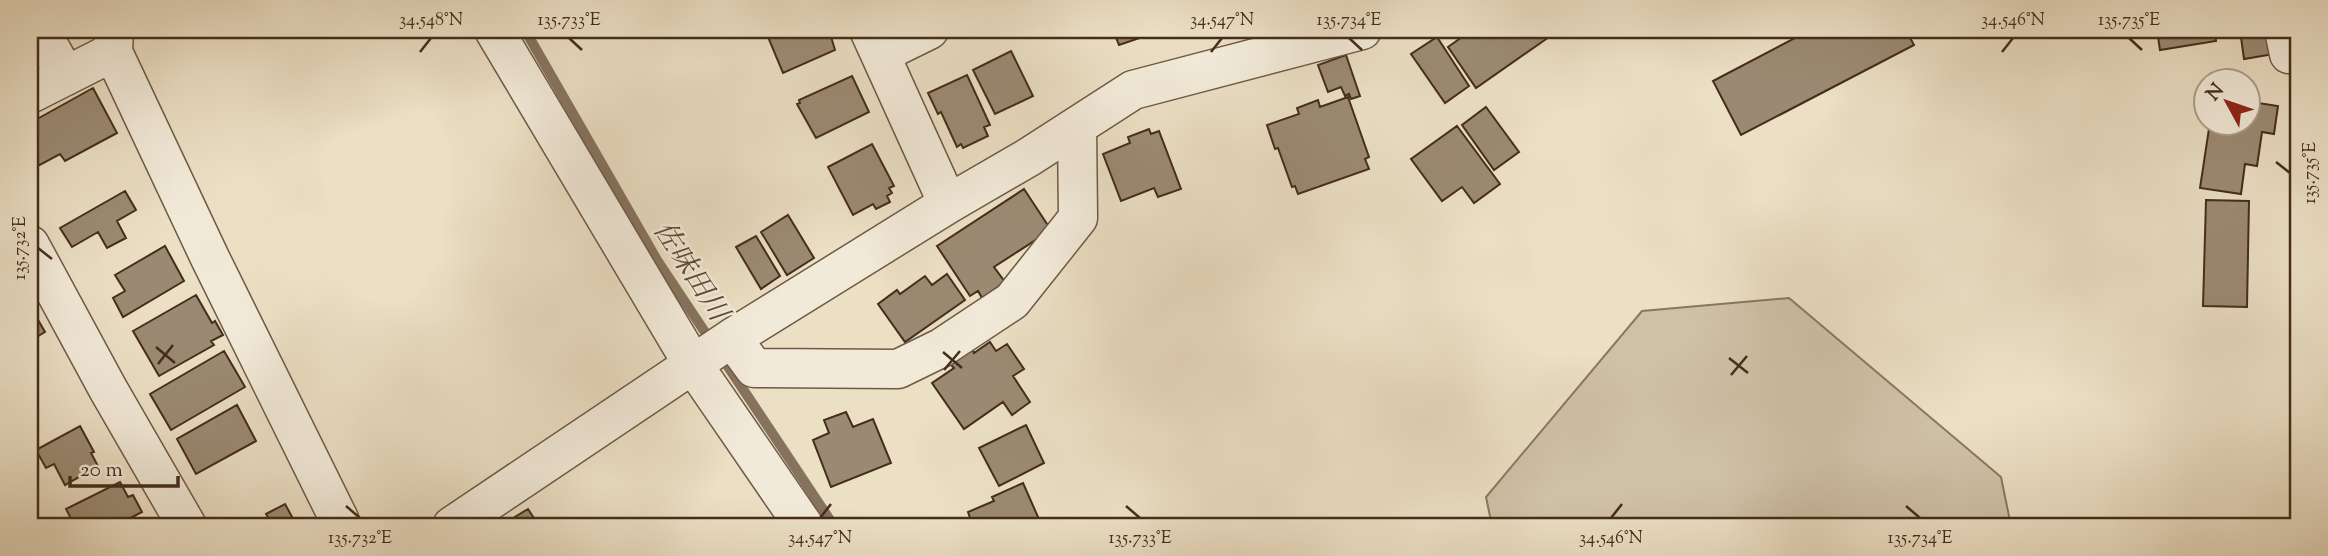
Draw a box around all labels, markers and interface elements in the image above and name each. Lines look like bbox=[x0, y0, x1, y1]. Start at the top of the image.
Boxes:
text: 34.548°N bbox=[399, 8, 463, 34]
text: 135.733°E bbox=[537, 8, 601, 34]
text: 34.547°N bbox=[1190, 8, 1254, 34]
text: 135.734°E bbox=[1317, 8, 1382, 34]
text: 34.546°N bbox=[1981, 8, 2045, 34]
text: 135.735°E bbox=[2098, 8, 2160, 34]
north arrow bbox=[2192, 66, 2262, 136]
text: N bbox=[2201, 78, 2231, 107]
text: 135.735°E bbox=[2298, 142, 2324, 204]
water label: 佐味田川 bbox=[642, 214, 738, 332]
text: 135.732°E bbox=[8, 216, 34, 280]
scale bar bbox=[70, 444, 178, 488]
text: 20 m bbox=[80, 456, 123, 486]
text: 135.732°E bbox=[328, 526, 392, 552]
text: 34.547°N bbox=[788, 526, 852, 552]
text: 135.733°E bbox=[1108, 526, 1172, 552]
text: 34.546°N bbox=[1579, 526, 1643, 552]
text: 135.734°E bbox=[1888, 526, 1953, 552]

